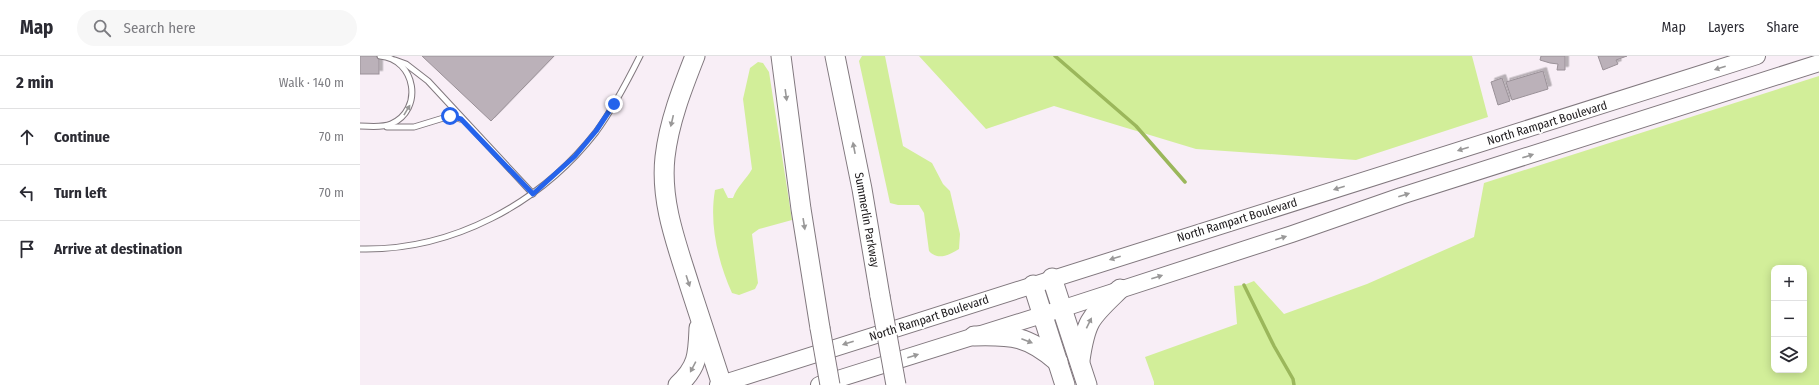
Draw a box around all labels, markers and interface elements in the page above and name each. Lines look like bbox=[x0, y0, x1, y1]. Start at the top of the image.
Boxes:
search box bbox=[77, 10, 357, 46]
text: Map bbox=[20, 16, 53, 39]
icon: search bbox=[91, 17, 113, 39]
text: Search here bbox=[123, 19, 196, 37]
text: Map bbox=[1662, 19, 1686, 36]
text: Layers bbox=[1708, 19, 1744, 36]
text: Share bbox=[1766, 19, 1799, 36]
one-way arrow bbox=[1714, 65, 1726, 71]
text: 2 min bbox=[16, 72, 54, 93]
text: Walk · 140 m bbox=[279, 75, 344, 90]
one-way arrow bbox=[783, 89, 789, 101]
route end bbox=[605, 95, 623, 113]
street label: North Rampart Boulevard bbox=[1485, 98, 1609, 148]
one-way arrow bbox=[403, 104, 410, 116]
route start bbox=[441, 107, 459, 125]
one-way arrow bbox=[668, 115, 674, 127]
icon: ahead bbox=[16, 126, 38, 148]
text: Continue bbox=[54, 128, 110, 146]
text: 70 m bbox=[319, 129, 344, 144]
one-way arrow bbox=[851, 142, 857, 154]
one-way arrow bbox=[1457, 146, 1469, 152]
one-way arrow bbox=[1522, 153, 1534, 159]
street label: Summerlin Parkway bbox=[852, 171, 882, 269]
icon: left bbox=[16, 182, 38, 204]
text: Turn left bbox=[54, 184, 107, 202]
text: 70 m bbox=[319, 185, 344, 200]
one-way arrow bbox=[1333, 185, 1345, 191]
one-way arrow bbox=[1398, 192, 1410, 198]
street label: North Rampart Boulevard bbox=[1175, 195, 1299, 245]
one-way arrow bbox=[801, 217, 807, 230]
one-way arrow bbox=[1276, 234, 1288, 240]
icon: arrive bbox=[16, 238, 38, 260]
text: Arrive at destination bbox=[54, 240, 182, 258]
one-way arrow bbox=[1108, 256, 1120, 262]
map controls bbox=[1771, 265, 1807, 373]
button: + bbox=[1771, 265, 1807, 301]
one-way arrow bbox=[1152, 274, 1164, 280]
one-way arrow bbox=[685, 275, 691, 287]
street label: North Rampart Boulevard bbox=[867, 292, 991, 344]
button: − bbox=[1771, 301, 1807, 337]
one-way arrow bbox=[1086, 318, 1092, 329]
button: layers bbox=[1771, 337, 1807, 373]
one-way arrow bbox=[1021, 338, 1033, 344]
one-way arrow bbox=[842, 340, 854, 346]
one-way arrow bbox=[907, 352, 919, 358]
one-way arrow bbox=[690, 362, 696, 373]

